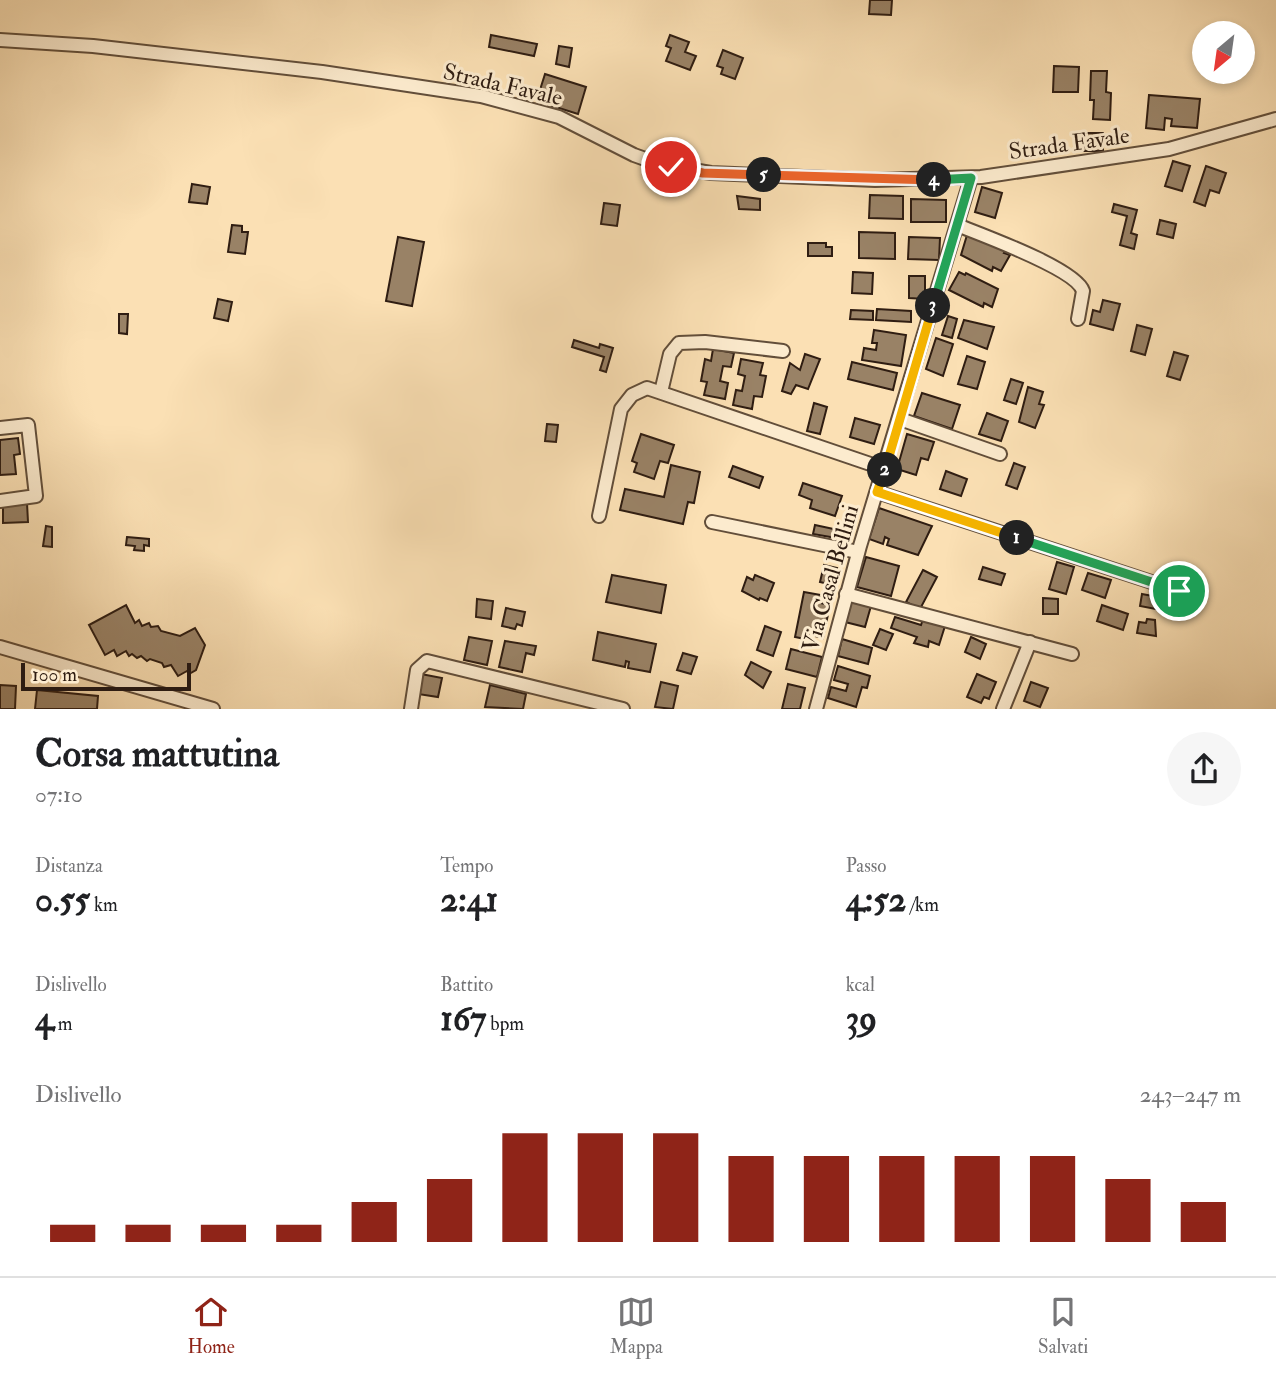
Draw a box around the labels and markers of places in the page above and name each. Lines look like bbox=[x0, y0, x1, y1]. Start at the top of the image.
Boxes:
pin bbox=[641, 137, 701, 197]
pin: 5 bbox=[746, 158, 782, 192]
pin: 4 bbox=[916, 162, 951, 198]
pin: 3 bbox=[916, 288, 950, 324]
pin: 2 bbox=[868, 452, 903, 488]
pin: 1 bbox=[1000, 520, 1034, 556]
pin bbox=[1149, 561, 1209, 621]

